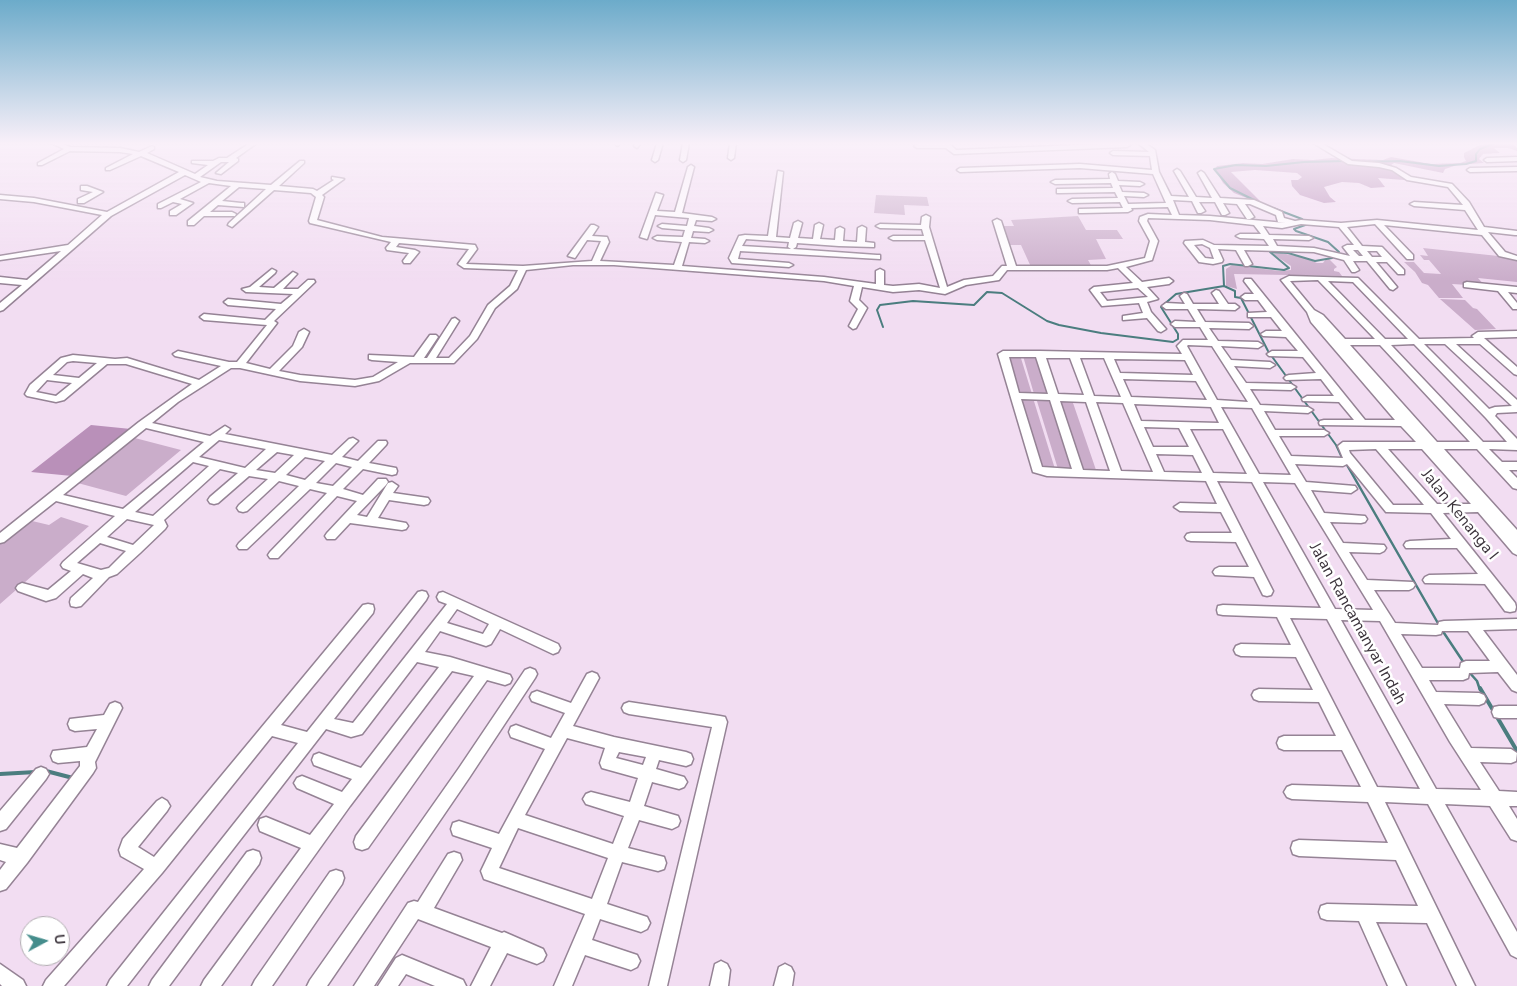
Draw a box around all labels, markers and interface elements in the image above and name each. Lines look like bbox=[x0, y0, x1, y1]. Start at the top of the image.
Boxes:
street label: Jalan Kenanga I bbox=[1417, 466, 1501, 564]
street label: Jalan Rancamanyar Indah bbox=[1305, 540, 1409, 708]
north arrow bbox=[20, 916, 70, 966]
text: U bbox=[49, 933, 69, 946]

